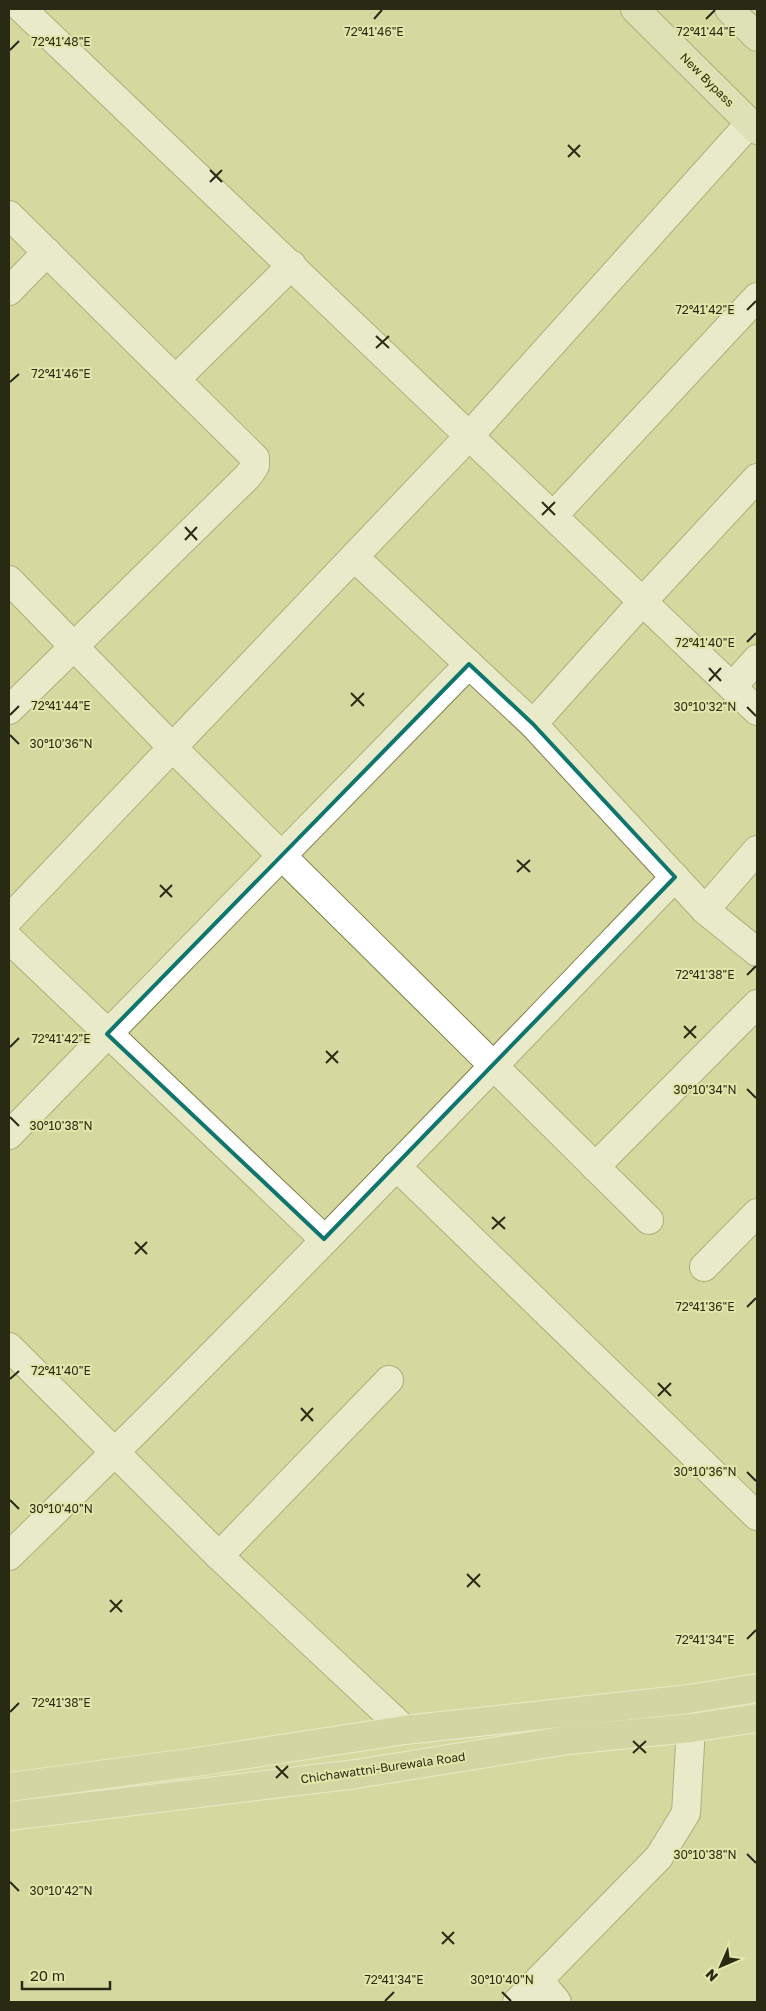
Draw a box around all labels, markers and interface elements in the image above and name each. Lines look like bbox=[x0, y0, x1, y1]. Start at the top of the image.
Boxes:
text: 72°41'46"E bbox=[344, 24, 404, 39]
text: 72°41'44"E bbox=[676, 24, 736, 39]
text: 72°41'48"E bbox=[31, 34, 91, 49]
street label: New Bypass bbox=[677, 50, 737, 110]
text: 72°41'42"E bbox=[676, 302, 734, 317]
text: 72°41'46"E bbox=[31, 366, 91, 381]
text: 72°41'40"E bbox=[675, 635, 735, 650]
text: 72°41'44"E bbox=[31, 698, 91, 713]
text: 30°10'32"N bbox=[674, 699, 736, 714]
text: 30°10'36"N bbox=[29, 736, 93, 751]
text: 72°41'38"E bbox=[675, 967, 735, 982]
text: 72°41'42"E bbox=[32, 1031, 90, 1046]
text: 30°10'34"N bbox=[673, 1082, 737, 1097]
text: 30°10'38"N bbox=[29, 1118, 93, 1133]
text: 72°41'36"E bbox=[676, 1299, 734, 1314]
text: 72°41'40"E bbox=[31, 1363, 91, 1378]
text: 30°10'36"N bbox=[673, 1464, 737, 1479]
text: 30°10'40"N bbox=[29, 1501, 93, 1516]
text: 72°41'34"E bbox=[675, 1632, 735, 1647]
text: 72°41'38"E bbox=[31, 1695, 91, 1710]
street label: Chichawattni-Burewala Road bbox=[300, 1749, 466, 1786]
text: 30°10'38"N bbox=[673, 1847, 737, 1862]
text: 30°10'42"N bbox=[29, 1883, 93, 1898]
north arrow bbox=[696, 1941, 746, 1991]
scale bar bbox=[22, 1958, 110, 1990]
text: 20 m bbox=[30, 1966, 65, 1984]
text: N bbox=[702, 1966, 721, 1985]
text: 72°41'34"E bbox=[364, 1972, 424, 1987]
text: 30°10'40"N bbox=[470, 1972, 534, 1987]

